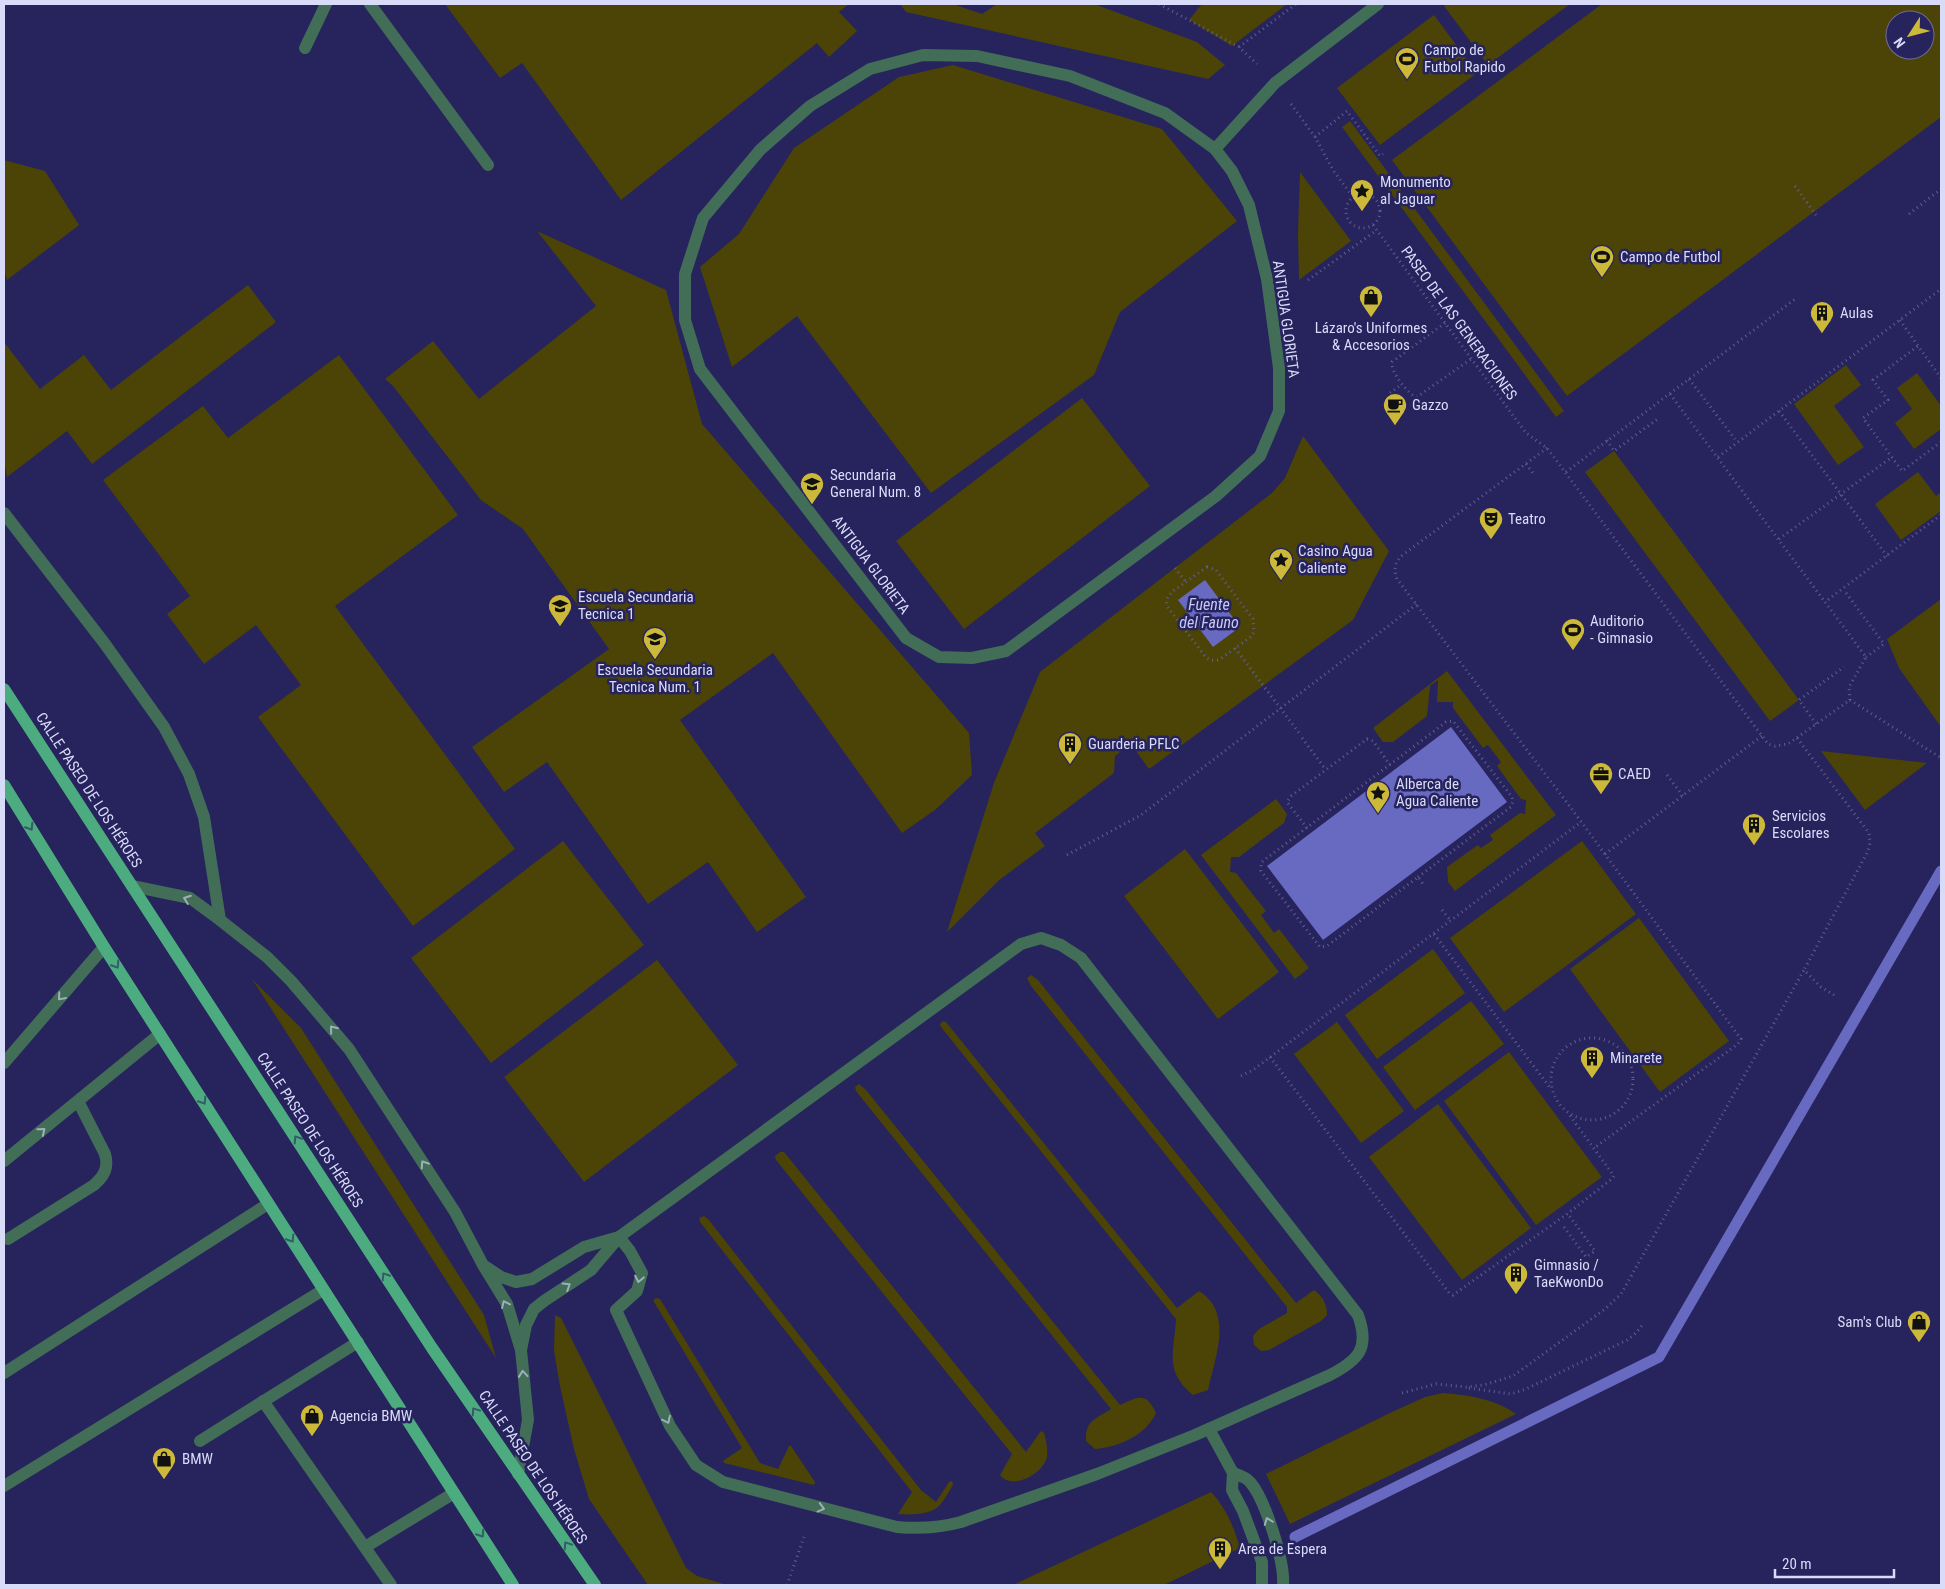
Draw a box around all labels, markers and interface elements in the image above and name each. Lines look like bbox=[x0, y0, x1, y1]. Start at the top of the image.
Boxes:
north arrow bbox=[1885, 10, 1935, 60]
text: N bbox=[1890, 34, 1908, 51]
place label: Campo de Futbol Rapido bbox=[1424, 41, 1506, 76]
sports icon: Campo de Futbol Rapido bbox=[1394, 46, 1420, 80]
place label: Monumento al Jaguar bbox=[1380, 173, 1451, 208]
place icon: Monumento al Jaguar bbox=[1349, 178, 1375, 212]
street label: PASEO DE LAS GENERACIONES bbox=[1397, 243, 1521, 404]
sports icon: Campo de Futbol bbox=[1589, 244, 1615, 278]
place label: Campo de Futbol bbox=[1620, 248, 1720, 266]
street label: ANTIGUA GLORIETA bbox=[1269, 259, 1303, 379]
shop icon: Lázaro's Uniformes & Accesorios bbox=[1358, 284, 1384, 318]
building icon: Aulas bbox=[1809, 300, 1835, 334]
place label: Aulas bbox=[1840, 304, 1873, 322]
place label: Lázaro's Uniformes & Accesorios bbox=[1315, 319, 1427, 354]
cafe icon: Gazzo bbox=[1382, 392, 1408, 426]
place label: Gazzo bbox=[1412, 396, 1449, 414]
place label: Secundaria General Num. 8 bbox=[830, 466, 921, 501]
school or university icon: Secundaria General Num. 8 bbox=[799, 471, 825, 505]
theatre icon: Teatro bbox=[1478, 506, 1504, 540]
place label: Teatro bbox=[1508, 510, 1546, 528]
street label: ANTIGUA GLORIETA bbox=[828, 512, 914, 618]
place label: Casino Agua Caliente bbox=[1298, 542, 1373, 577]
place icon: Casino Agua Caliente bbox=[1268, 547, 1294, 581]
place label: Escuela Secundaria Tecnica 1 bbox=[578, 588, 694, 623]
school or university icon: Escuela Secundaria Tecnica 1 bbox=[547, 593, 573, 627]
water label: Fuente del Fauno bbox=[1179, 595, 1239, 632]
place label: Auditorio - Gimnasio bbox=[1590, 612, 1653, 647]
sports icon: Auditorio - Gimnasio bbox=[1560, 617, 1586, 651]
school or university icon: Escuela Secundaria Tecnica Num. 1 bbox=[642, 626, 668, 660]
place label: Escuela Secundaria Tecnica Num. 1 bbox=[597, 661, 713, 696]
street label: CALLE PASEO DE LOS HÉROES bbox=[32, 709, 146, 871]
building icon: Guarderia PFLC bbox=[1057, 731, 1083, 765]
place label: Guarderia PFLC bbox=[1088, 735, 1180, 753]
office icon: CAED bbox=[1588, 761, 1614, 795]
place label: CAED bbox=[1618, 765, 1651, 783]
place label: Alberca de Agua Caliente bbox=[1396, 775, 1478, 810]
place icon: Alberca de Agua Caliente bbox=[1365, 780, 1391, 814]
place label: Servicios Escolares bbox=[1772, 807, 1830, 842]
building icon: Servicios Escolares bbox=[1741, 812, 1767, 846]
one-way arrow bbox=[23, 821, 33, 830]
one-way arrow bbox=[183, 895, 192, 905]
one-way arrow bbox=[109, 959, 119, 968]
one-way arrow bbox=[58, 991, 67, 1000]
one-way arrow bbox=[330, 1026, 338, 1035]
building icon: Minarete bbox=[1579, 1045, 1605, 1079]
street label: CALLE PASEO DE LOS HÉROES bbox=[253, 1049, 367, 1211]
place label: Minarete bbox=[1610, 1049, 1662, 1067]
one-way arrow bbox=[197, 1096, 207, 1105]
one-way arrow bbox=[36, 1127, 45, 1136]
one-way arrow bbox=[294, 1136, 303, 1145]
one-way arrow bbox=[420, 1160, 430, 1169]
one-way arrow bbox=[284, 1233, 294, 1242]
place label: Gimnasio / TaeKwonDo bbox=[1534, 1256, 1604, 1291]
building icon: Gimnasio / TaeKwonDo bbox=[1503, 1261, 1529, 1295]
one-way arrow bbox=[382, 1272, 391, 1281]
one-way arrow bbox=[635, 1275, 645, 1284]
one-way arrow bbox=[561, 1282, 570, 1292]
one-way arrow bbox=[501, 1300, 512, 1309]
shop icon: Sam's Club bbox=[1906, 1309, 1932, 1343]
place label: Sam's Club bbox=[1838, 1313, 1902, 1331]
one-way arrow bbox=[518, 1370, 529, 1378]
street label: CALLE PASEO DE LOS HÉROES bbox=[475, 1387, 591, 1547]
shop icon: Agencia BMW bbox=[299, 1403, 325, 1437]
place label: Agencia BMW bbox=[330, 1407, 413, 1425]
one-way arrow bbox=[472, 1407, 481, 1417]
one-way arrow bbox=[661, 1415, 671, 1424]
shop icon: BMW bbox=[151, 1446, 177, 1480]
place label: BMW bbox=[182, 1450, 214, 1468]
one-way arrow bbox=[817, 1503, 825, 1513]
one-way arrow bbox=[1264, 1517, 1275, 1526]
one-way arrow bbox=[474, 1529, 484, 1538]
building icon: Area de Espera bbox=[1207, 1536, 1233, 1570]
place label: Area de Espera bbox=[1238, 1540, 1327, 1558]
one-way arrow bbox=[564, 1541, 573, 1551]
scale bar bbox=[1775, 1546, 1894, 1578]
text: 20 m bbox=[1782, 1555, 1812, 1573]

